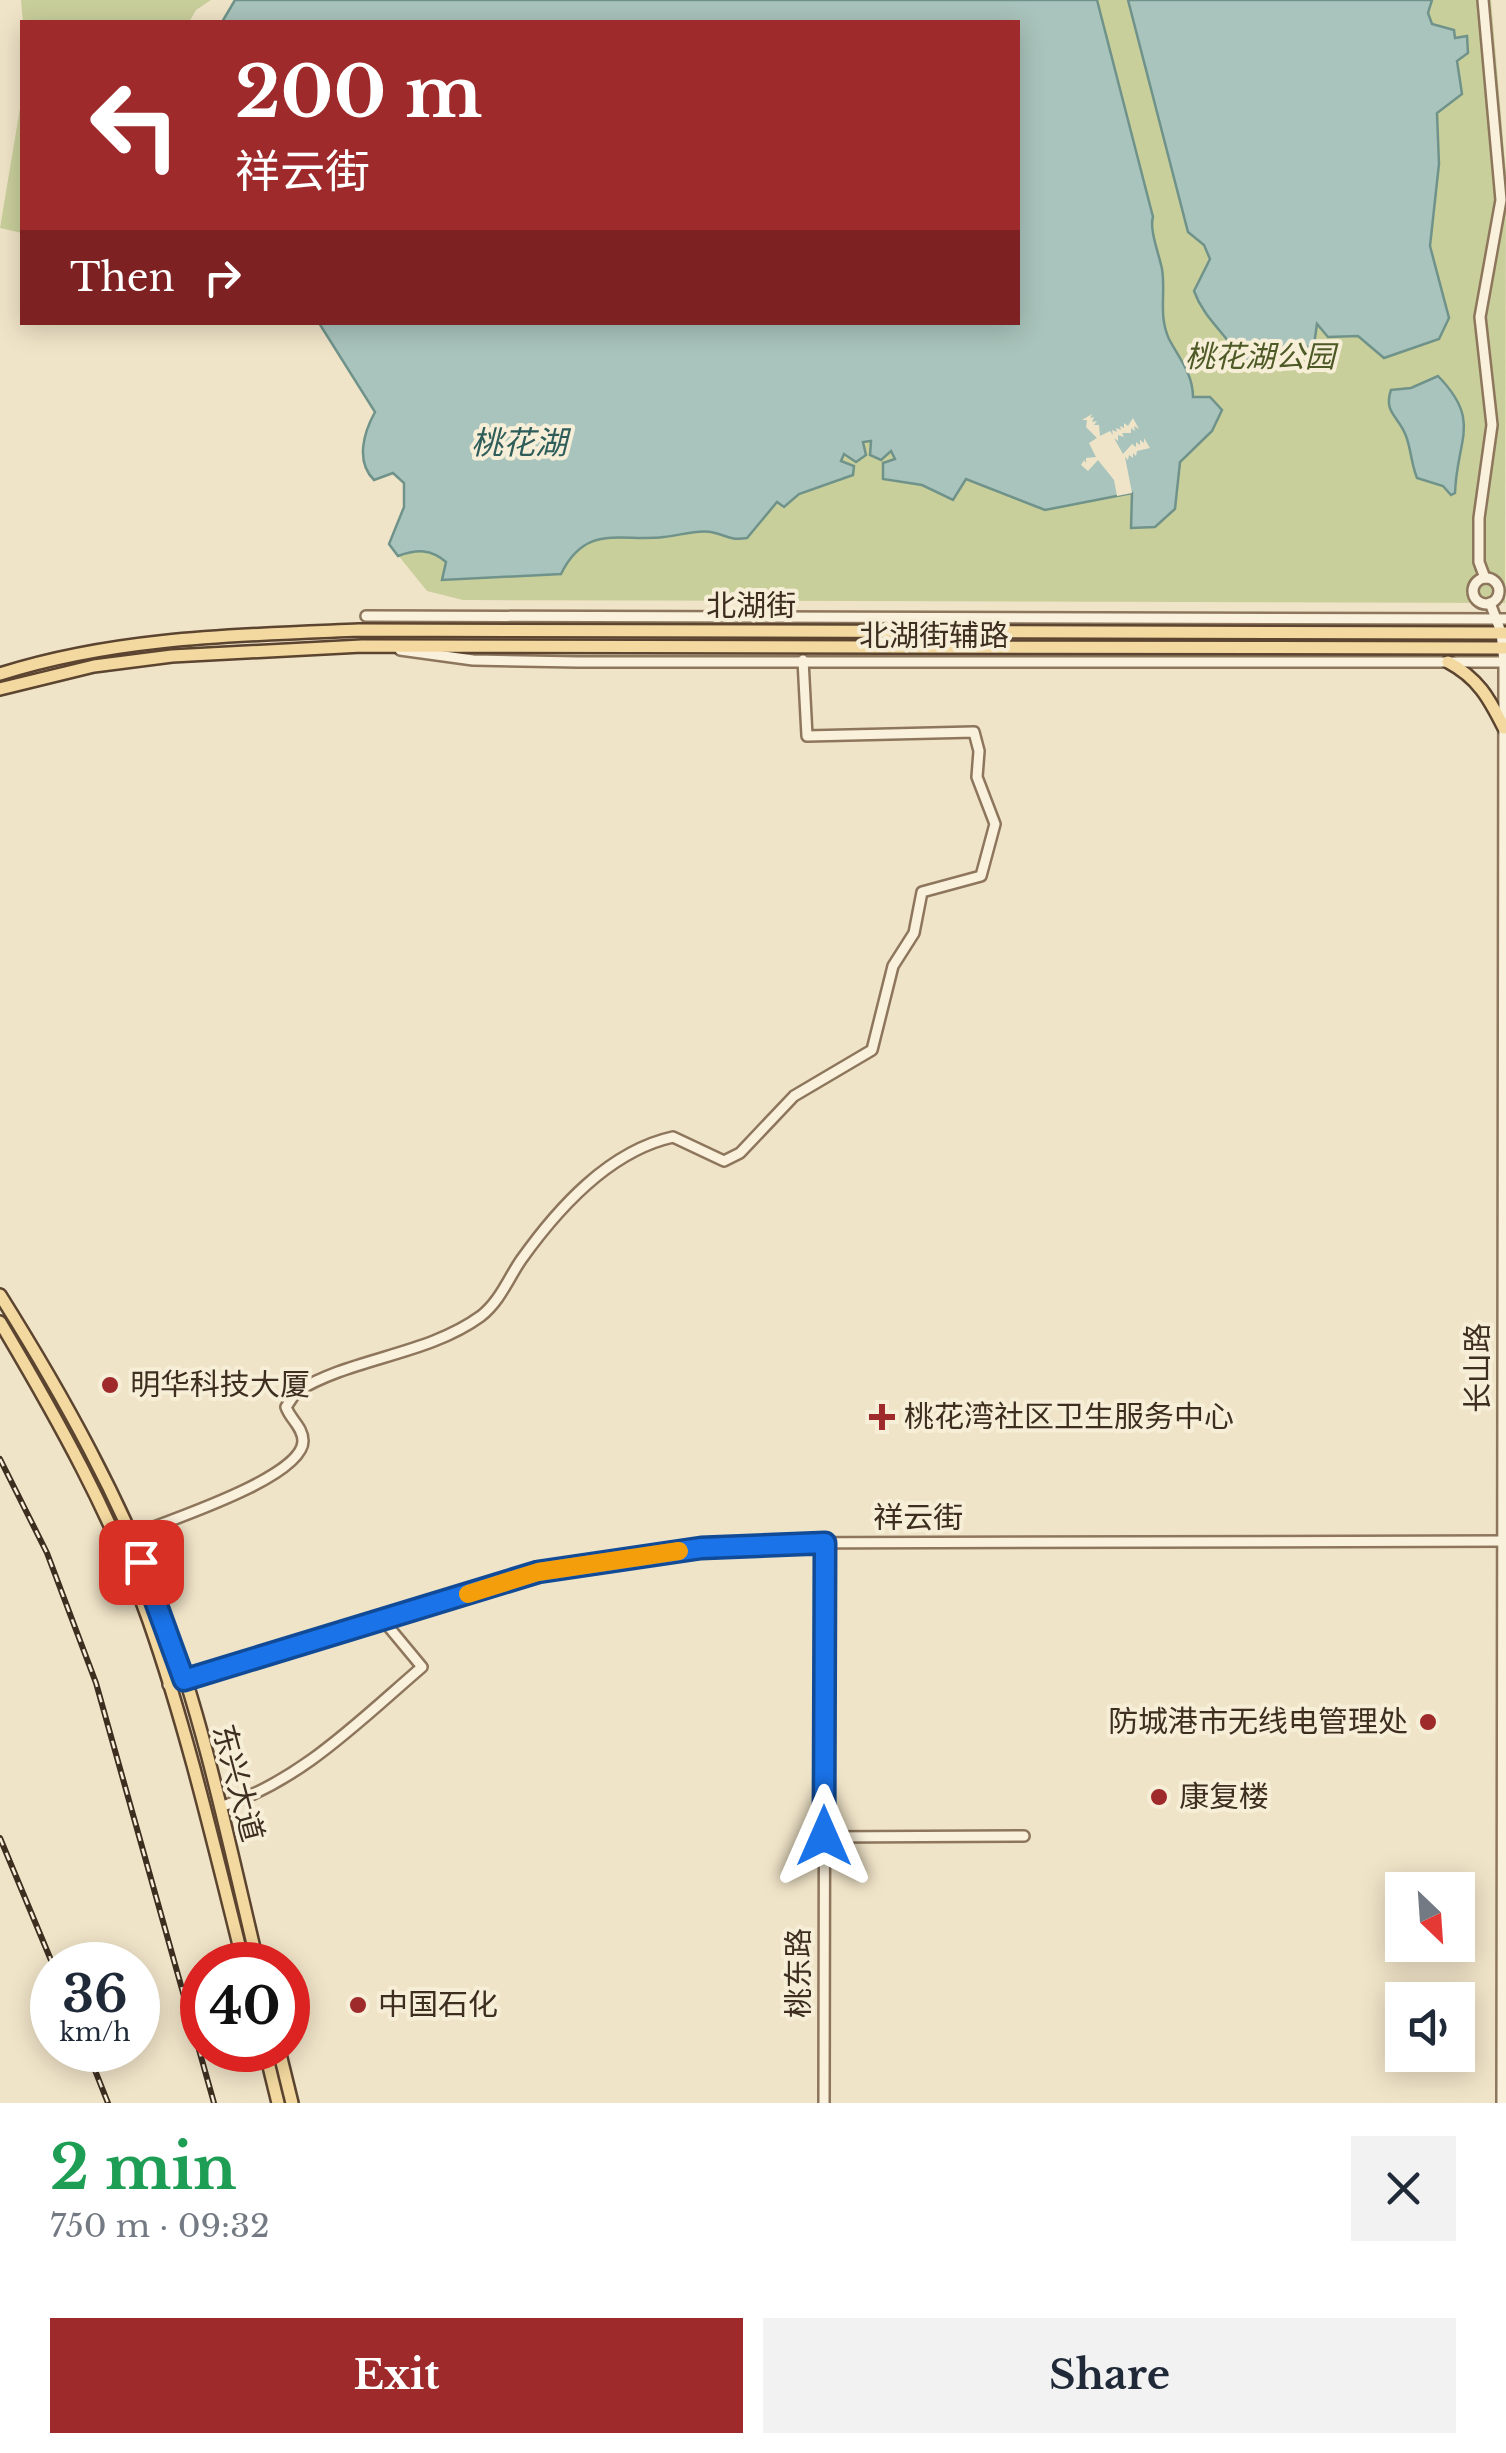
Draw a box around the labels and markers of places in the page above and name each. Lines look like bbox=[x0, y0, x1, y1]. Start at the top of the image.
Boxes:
place label: 明华科技大厦 bbox=[130, 1366, 310, 1403]
marker: 明华科技大厦 bbox=[99, 1374, 121, 1396]
place label: 桃花湾社区卫生服务中心 bbox=[904, 1398, 1234, 1435]
marker: 桃花湾社区卫生服务中心 bbox=[869, 1404, 895, 1430]
pin bbox=[99, 1520, 184, 1605]
place label: 防城港市无线电管理处 bbox=[1108, 1703, 1408, 1740]
marker: 防城港市无线电管理处 bbox=[1417, 1711, 1439, 1733]
place label: 康复楼 bbox=[1179, 1778, 1269, 1815]
marker: 康复楼 bbox=[1148, 1786, 1170, 1808]
place label: 中国石化 bbox=[378, 1986, 498, 2023]
marker: 中国石化 bbox=[347, 1994, 369, 2016]

